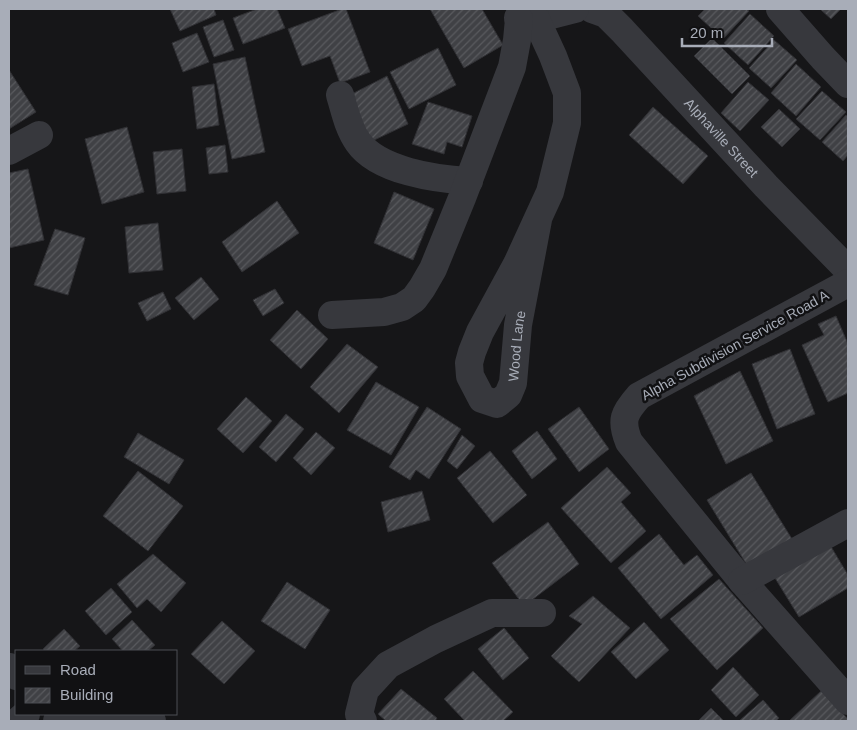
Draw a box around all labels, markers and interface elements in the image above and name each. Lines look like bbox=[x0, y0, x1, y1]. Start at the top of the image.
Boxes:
scale bar bbox=[682, 15, 772, 47]
text: 20 m bbox=[690, 24, 723, 41]
street label: Alphaville Street bbox=[681, 95, 762, 180]
street label: Alpha Subdivision Service Road A bbox=[639, 286, 832, 403]
street label: Wood Lane bbox=[505, 309, 529, 382]
legend bbox=[15, 650, 178, 715]
text: Road bbox=[60, 661, 96, 678]
text: Building bbox=[60, 686, 113, 703]

